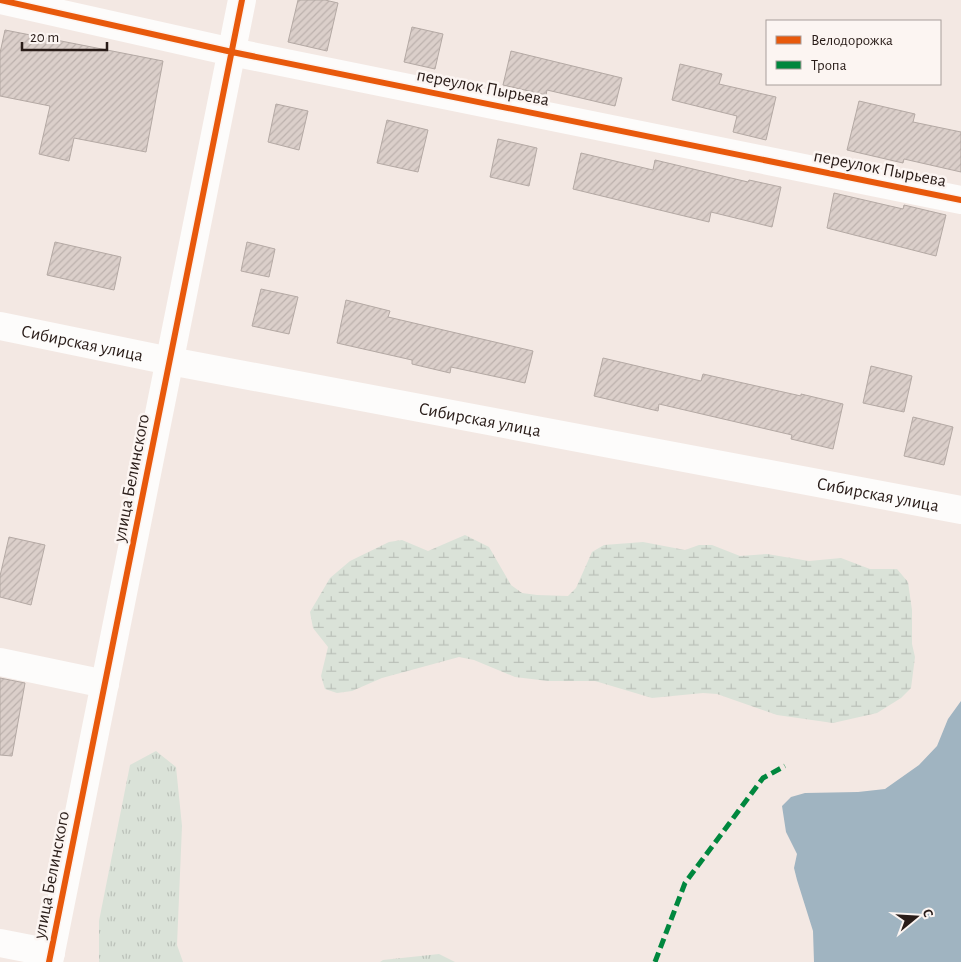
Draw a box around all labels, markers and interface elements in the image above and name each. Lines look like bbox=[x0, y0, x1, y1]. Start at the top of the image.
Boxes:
scale bar bbox=[22, 20, 108, 52]
legend bbox=[766, 20, 941, 85]
text: 20 m bbox=[30, 30, 59, 45]
text: Велодорожка bbox=[811, 33, 893, 48]
text: Тропа bbox=[811, 58, 847, 73]
street label: переулок Пырьева bbox=[415, 66, 551, 110]
street label: переулок Пырьева bbox=[812, 147, 948, 191]
street label: Сибирская улица bbox=[20, 323, 145, 365]
street label: Сибирская улица bbox=[417, 400, 542, 441]
street label: улица Белинского bbox=[111, 413, 153, 545]
street label: Сибирская улица bbox=[815, 475, 940, 516]
street label: улица Белинского bbox=[31, 810, 73, 942]
north arrow bbox=[891, 892, 941, 942]
text: С bbox=[920, 907, 935, 919]

